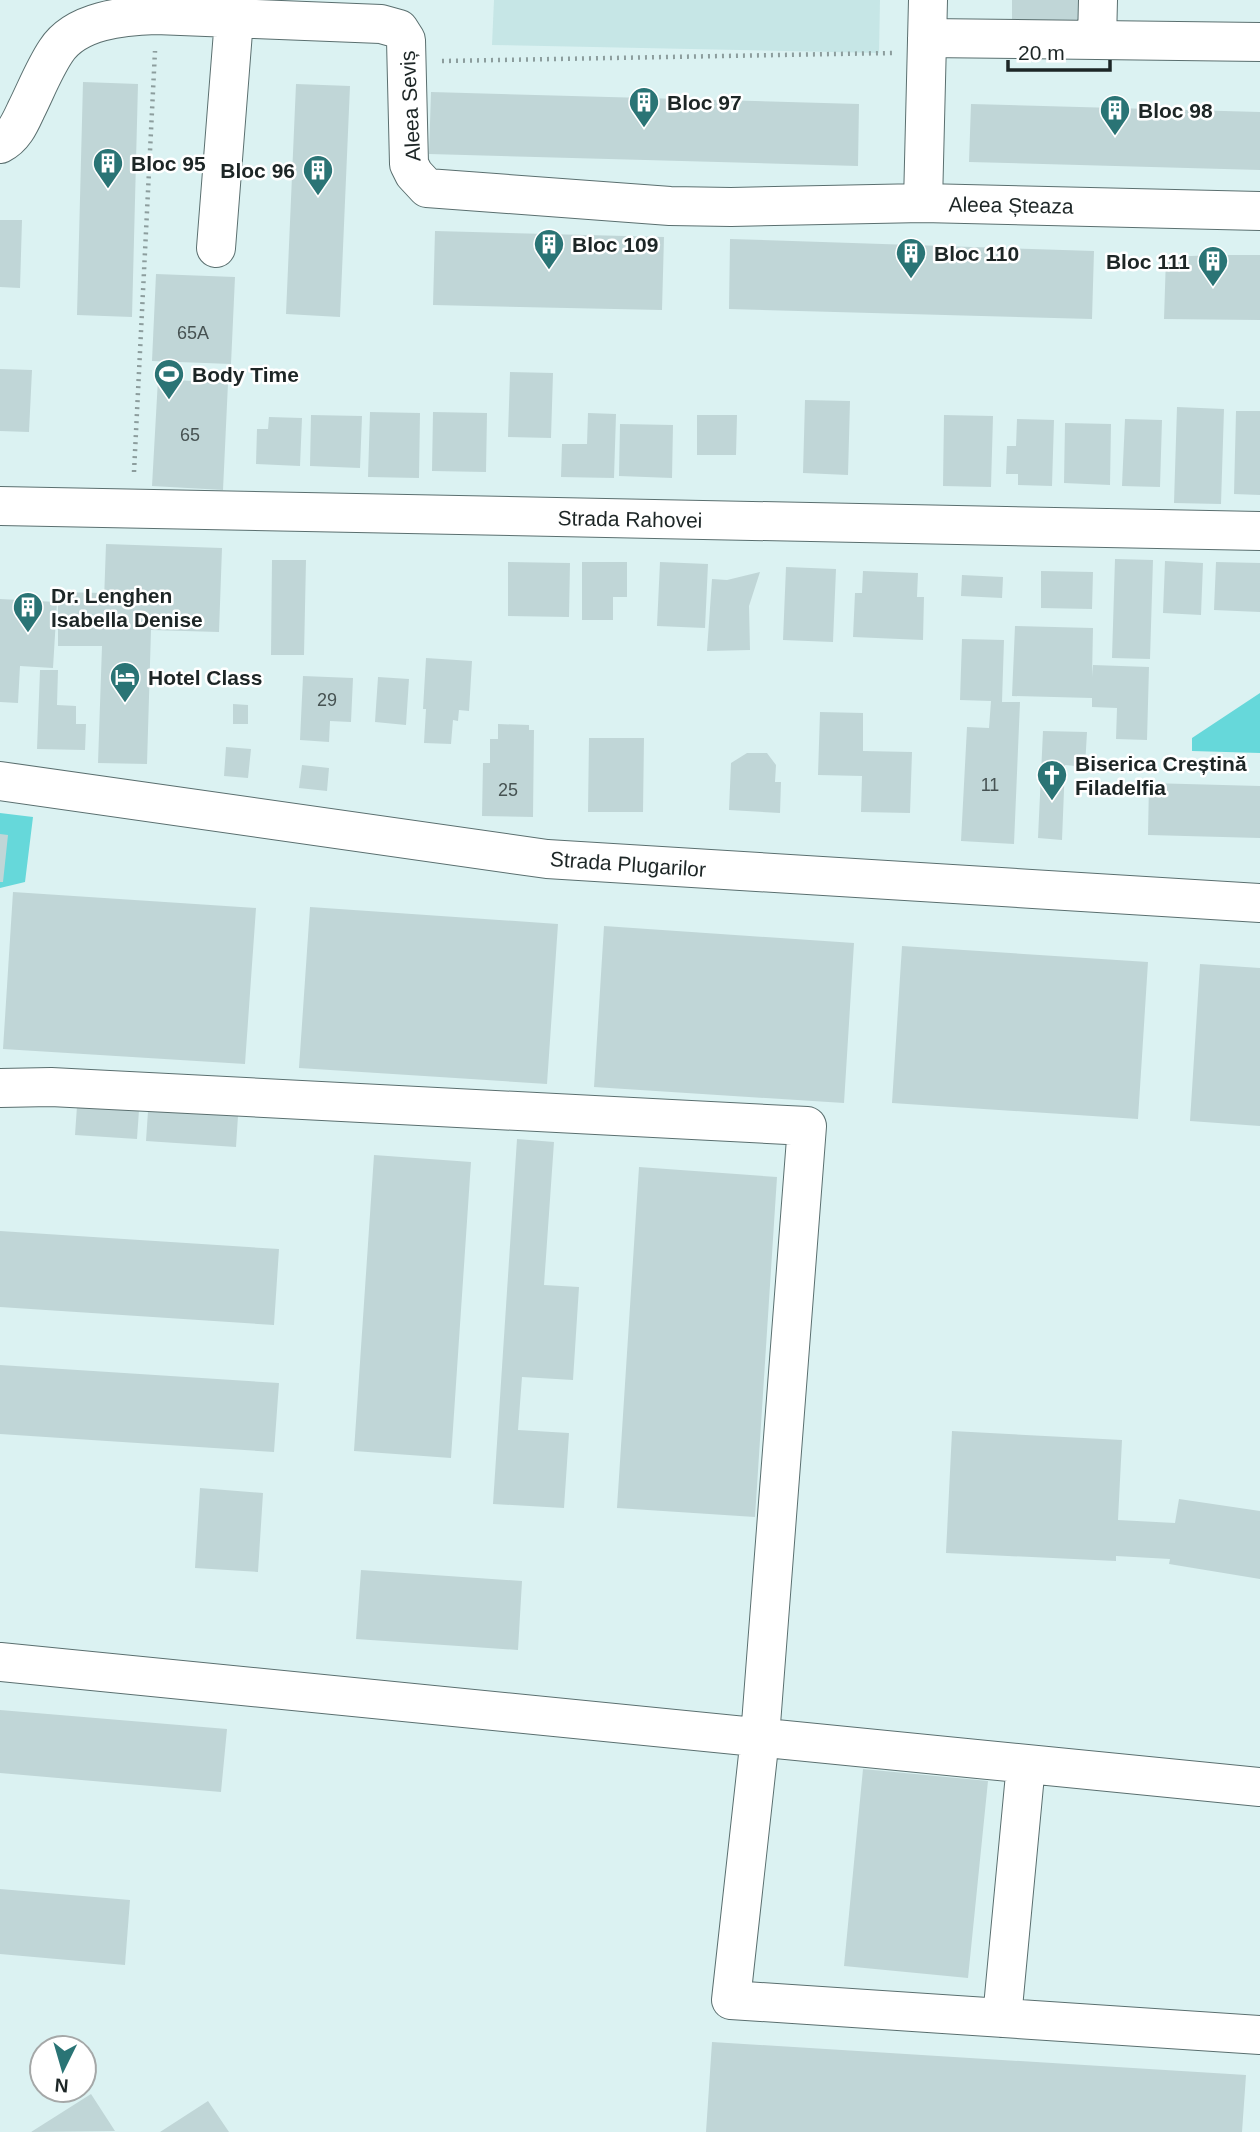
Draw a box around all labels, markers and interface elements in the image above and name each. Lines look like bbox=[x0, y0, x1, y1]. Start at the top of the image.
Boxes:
scale bar bbox=[1008, 28, 1110, 72]
text: 20 m bbox=[1018, 41, 1065, 64]
street label: Aleea Seviș bbox=[396, 50, 424, 162]
building icon: Bloc 97 bbox=[627, 85, 661, 129]
place label: Bloc 97 bbox=[667, 91, 742, 114]
building icon: Bloc 98 bbox=[1098, 93, 1132, 137]
place label: Bloc 98 bbox=[1138, 99, 1213, 122]
building icon: Bloc 95 bbox=[91, 146, 125, 190]
place label: Bloc 95 bbox=[131, 152, 206, 175]
building icon: Bloc 96 bbox=[301, 153, 335, 197]
place label: Bloc 96 bbox=[220, 159, 295, 182]
street label: Aleea Șteaza bbox=[948, 192, 1074, 218]
building icon: Bloc 109 bbox=[532, 227, 566, 271]
place label: Bloc 109 bbox=[572, 233, 658, 256]
building icon: Bloc 110 bbox=[894, 236, 928, 280]
place label: Bloc 110 bbox=[934, 242, 1019, 265]
building icon: Bloc 111 bbox=[1196, 244, 1230, 288]
place label: Bloc 111 bbox=[1106, 250, 1190, 273]
house number: 65A bbox=[177, 323, 209, 343]
sports icon: Body Time bbox=[152, 357, 186, 401]
place label: Body Time bbox=[192, 363, 299, 386]
house number: 65 bbox=[180, 425, 200, 445]
street label: Strada Rahovei bbox=[557, 506, 703, 532]
place label: Dr. Lenghen Isabella Denise bbox=[51, 584, 203, 631]
building icon: Dr. Lenghen Isabella Denise bbox=[11, 590, 45, 634]
hotel icon: Hotel Class bbox=[108, 660, 142, 704]
place label: Hotel Class bbox=[148, 666, 262, 689]
house number: 29 bbox=[317, 690, 337, 710]
place label: Biserica Creștină Filadelfia bbox=[1075, 752, 1247, 799]
church icon: Biserica Creștină Filadelfia bbox=[1035, 758, 1069, 802]
house number: 11 bbox=[981, 775, 999, 795]
house number: 25 bbox=[498, 780, 518, 800]
street label: Strada Plugarilor bbox=[549, 847, 707, 881]
north arrow bbox=[28, 2034, 98, 2104]
text: N bbox=[54, 2074, 69, 2096]

